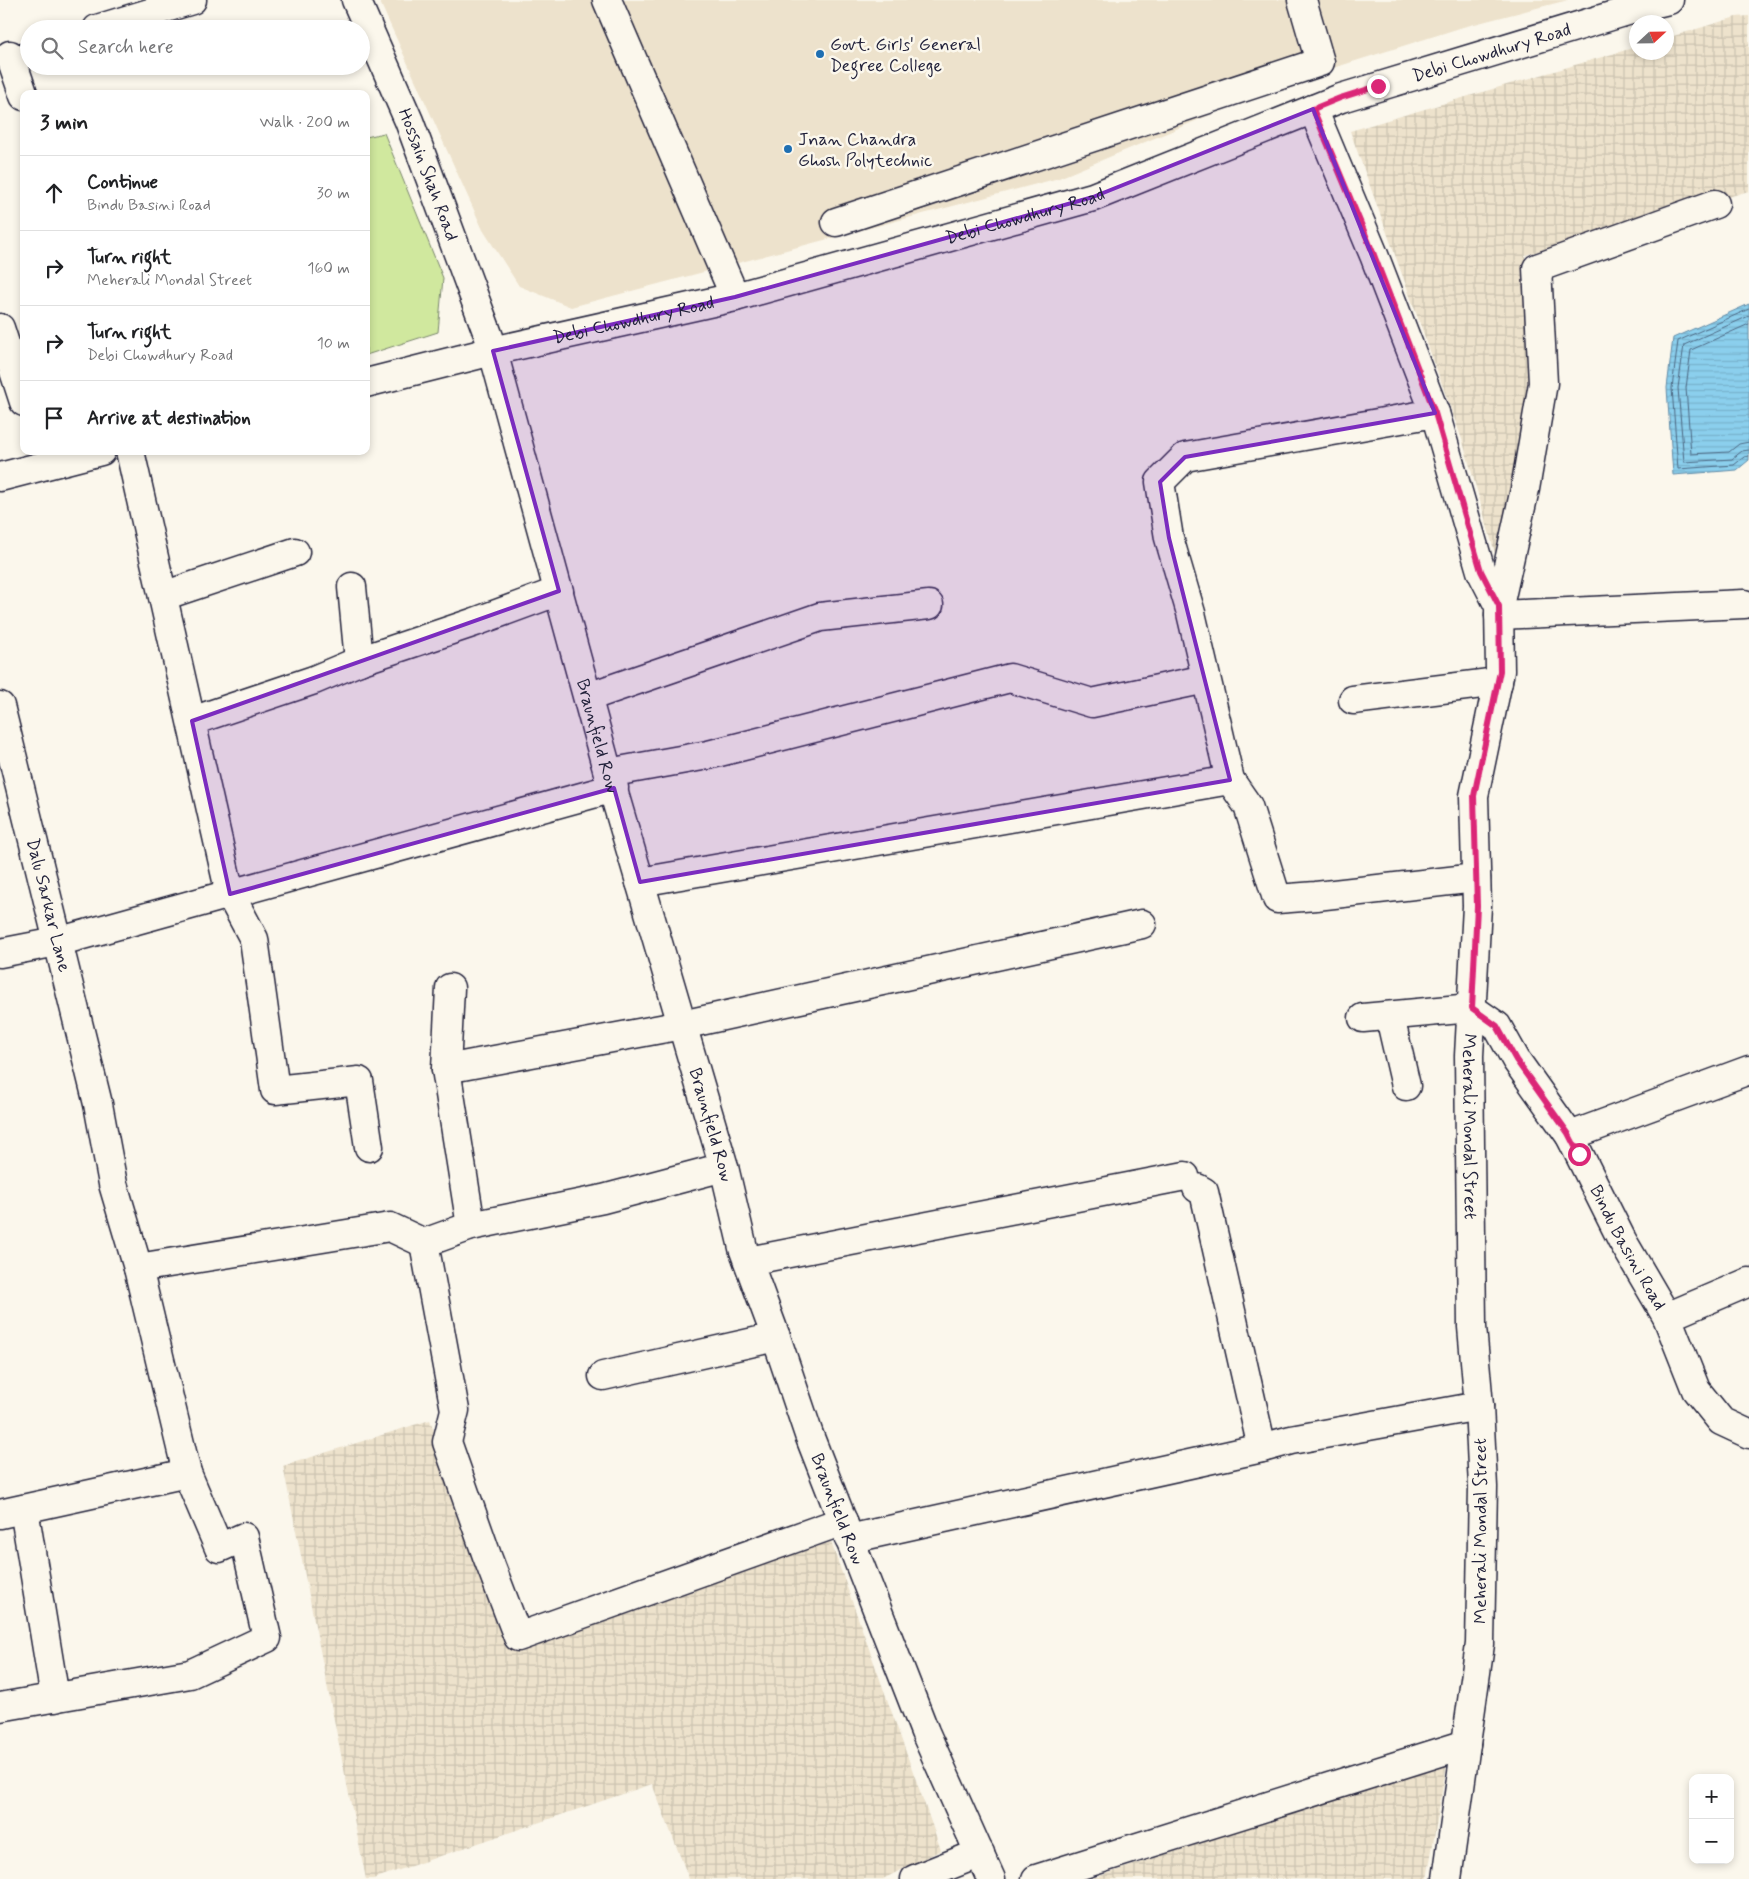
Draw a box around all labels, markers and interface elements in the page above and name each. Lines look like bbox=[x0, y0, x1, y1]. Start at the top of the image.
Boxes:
north arrow bbox=[1629, 15, 1674, 60]
street label: Debi Chowdhury Road bbox=[1410, 18, 1574, 89]
search box bbox=[20, 20, 370, 75]
place label: Govt. Girls' General Degree College bbox=[830, 33, 981, 80]
icon: search bbox=[38, 34, 66, 62]
text: Search here bbox=[78, 35, 174, 60]
marker: Govt. Girls' General Degree College bbox=[814, 48, 826, 60]
route end bbox=[1367, 75, 1390, 98]
street label: Hossain Shah Road bbox=[392, 105, 463, 244]
text: 3 min bbox=[40, 109, 88, 137]
text: Walk · 200 m bbox=[259, 112, 350, 133]
place label: Jnan Chandra Ghosh Polytechnic bbox=[798, 128, 932, 173]
marker: Jnan Chandra Ghosh Polytechnic bbox=[782, 143, 794, 155]
text: Continue bbox=[87, 170, 158, 195]
icon: ahead bbox=[40, 179, 68, 207]
street label: Debi Chowdhury Road bbox=[943, 182, 1109, 251]
text: 30 m bbox=[317, 183, 350, 204]
text: Bindu Basini Road bbox=[87, 195, 211, 216]
text: Turn right bbox=[87, 245, 171, 270]
icon: right bbox=[40, 254, 68, 282]
text: 160 m bbox=[307, 258, 350, 279]
text: Meherali Mondal Street bbox=[87, 270, 252, 291]
street label: Debi Chowdhury Road bbox=[551, 291, 717, 350]
text: Turn right bbox=[87, 320, 171, 345]
icon: right bbox=[40, 329, 68, 357]
text: 10 m bbox=[317, 333, 350, 354]
text: Debi Chowdhury Road bbox=[87, 345, 233, 366]
icon: arrive bbox=[40, 404, 68, 432]
text: Arrive at destination bbox=[87, 406, 251, 431]
street label: Braunfield Row bbox=[570, 676, 624, 796]
street label: Dalu Sarkar Lane bbox=[20, 836, 76, 975]
street label: Meherali Mondal Street bbox=[1456, 1033, 1482, 1220]
street label: Braunfield Row bbox=[682, 1065, 738, 1184]
route start bbox=[1568, 1143, 1591, 1166]
street label: Bindu Basini Road bbox=[1583, 1181, 1671, 1315]
street label: Meherali Mondal Street bbox=[1469, 1438, 1493, 1624]
street label: Braunfield Row bbox=[804, 1450, 870, 1568]
map controls bbox=[1689, 1774, 1734, 1864]
button: + bbox=[1689, 1774, 1734, 1819]
button: − bbox=[1689, 1819, 1734, 1864]

